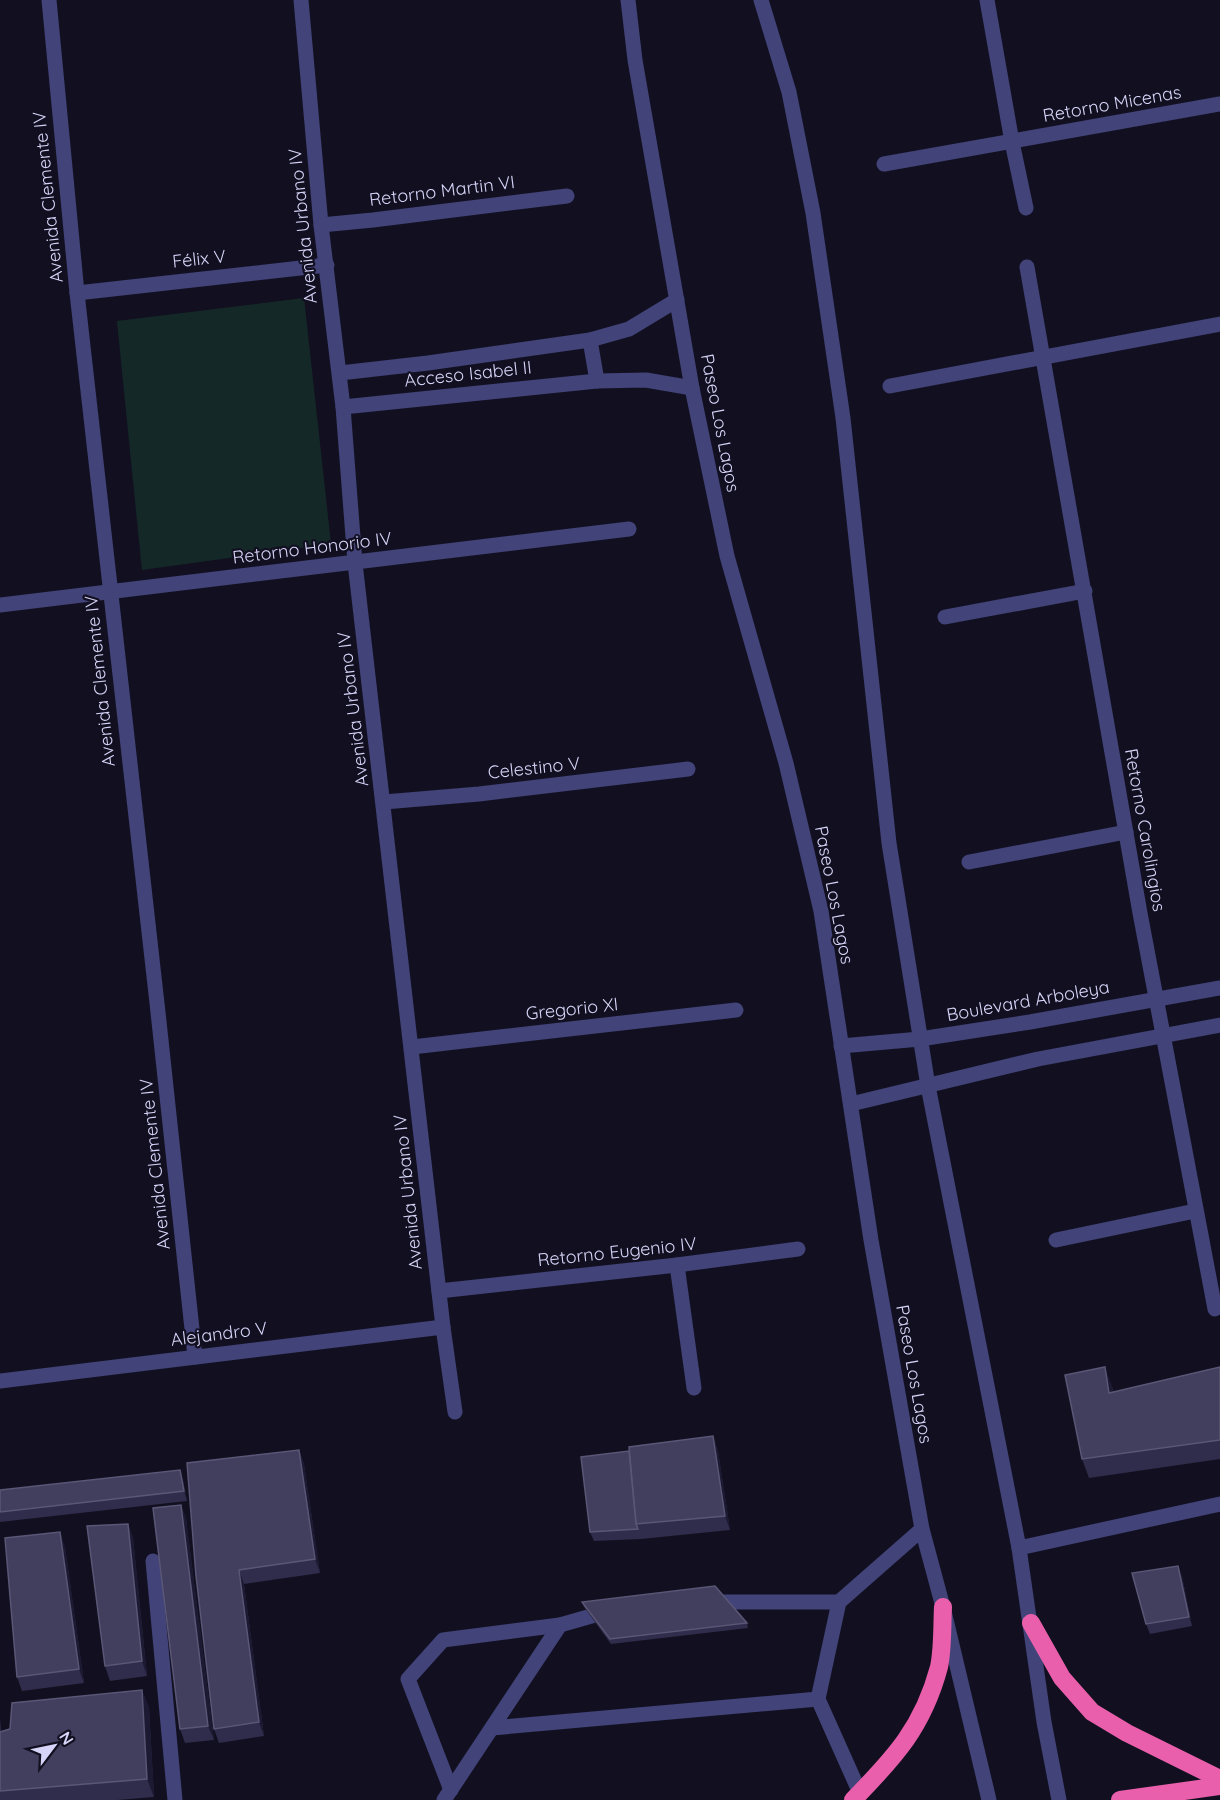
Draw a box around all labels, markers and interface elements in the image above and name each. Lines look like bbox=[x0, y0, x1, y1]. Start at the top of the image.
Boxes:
street label: Retorno Micenas bbox=[1041, 80, 1183, 127]
street label: Avenida Clemente IV bbox=[27, 110, 68, 284]
street label: Avenida Urbano IV bbox=[283, 147, 322, 305]
street label: Retorno Martin VI bbox=[368, 170, 516, 211]
street label: Félix V bbox=[171, 244, 227, 273]
street label: Paseo Los Lagos bbox=[696, 352, 745, 494]
street label: Acceso Isabel II bbox=[403, 355, 533, 392]
street label: Retorno Honorio IV bbox=[231, 526, 393, 569]
street label: Avenida Clemente IV bbox=[79, 594, 120, 768]
street label: Avenida Urbano IV bbox=[332, 630, 373, 788]
street label: Retorno Carolingios bbox=[1120, 747, 1171, 913]
street label: Celestino V bbox=[487, 751, 581, 784]
street label: Paseo Los Lagos bbox=[810, 824, 859, 966]
street label: Boulevard Arboleya bbox=[945, 975, 1111, 1026]
street label: Gregorio XI bbox=[525, 992, 619, 1025]
street label: Avenida Clemente IV bbox=[134, 1077, 175, 1251]
street label: Avenida Urbano IV bbox=[388, 1113, 427, 1271]
street label: Retorno Eugenio IV bbox=[536, 1232, 698, 1271]
street label: Paseo Los Lagos bbox=[891, 1303, 938, 1445]
street label: Alejandro V bbox=[169, 1316, 269, 1351]
north arrow bbox=[24, 1716, 84, 1776]
text: N bbox=[55, 1728, 78, 1748]

